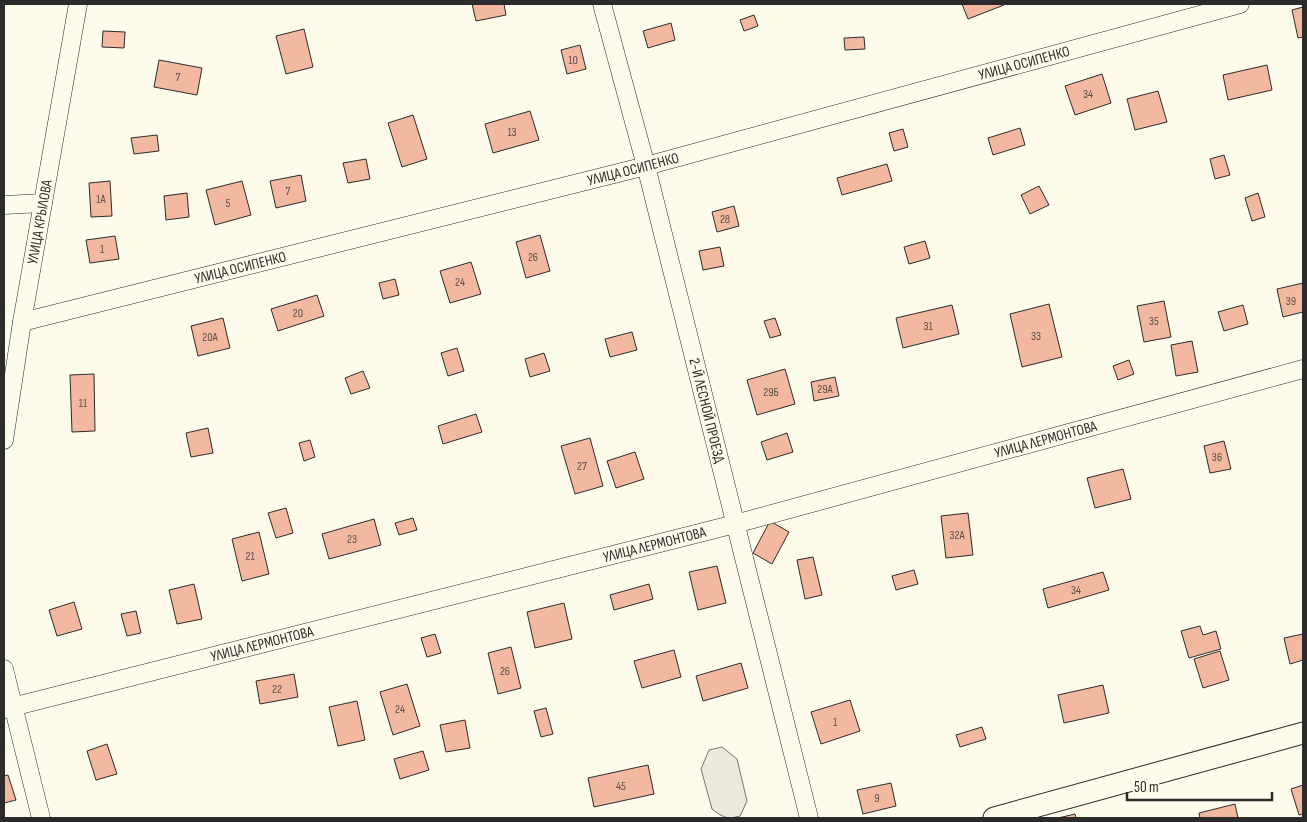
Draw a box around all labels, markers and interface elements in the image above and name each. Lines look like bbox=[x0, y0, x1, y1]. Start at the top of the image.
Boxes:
street label: УЛИЦА ОСИПЕНКО bbox=[976, 41, 1072, 84]
house number: 10 bbox=[568, 53, 578, 68]
house number: 7 bbox=[176, 70, 181, 85]
house number: 34 bbox=[1083, 87, 1093, 102]
house number: 13 bbox=[507, 125, 517, 140]
street label: УЛИЦА ОСИПЕНКО bbox=[585, 148, 681, 190]
street label: УЛИЦА КРЫЛОВА bbox=[23, 178, 57, 266]
house number: 7 bbox=[286, 184, 291, 199]
house number: 1А bbox=[96, 192, 107, 207]
house number: 5 bbox=[226, 196, 231, 211]
house number: 28 bbox=[720, 212, 730, 227]
house number: 1 bbox=[100, 242, 105, 257]
street label: УЛИЦА ОСИПЕНКО bbox=[192, 247, 288, 288]
house number: 26 bbox=[528, 250, 538, 265]
house number: 24 bbox=[455, 275, 465, 290]
house number: 39 bbox=[1286, 294, 1296, 309]
house number: 20 bbox=[293, 306, 303, 321]
house number: 35 bbox=[1149, 314, 1159, 329]
house number: 31 bbox=[923, 319, 933, 334]
house number: 33 bbox=[1031, 329, 1041, 344]
house number: 20А bbox=[202, 330, 219, 345]
street label: 2-Й ЛЕСНОЙ ПРОЕЗД bbox=[685, 356, 730, 466]
house number: 29А bbox=[817, 382, 834, 397]
house number: 29Б bbox=[763, 385, 779, 400]
house number: 11 bbox=[79, 396, 88, 411]
street label: УЛИЦА ЛЕРМОНТОВА bbox=[992, 416, 1099, 462]
house number: 36 bbox=[1212, 450, 1222, 465]
house number: 27 bbox=[577, 459, 587, 474]
street label: УЛИЦА ЛЕРМОНТОВА bbox=[601, 522, 708, 567]
house number: 32А bbox=[949, 528, 965, 543]
house number: 23 bbox=[347, 532, 357, 547]
house number: 21 bbox=[245, 549, 255, 564]
house number: 34 bbox=[1071, 583, 1081, 598]
street label: УЛИЦА ЛЕРМОНТОВА bbox=[208, 621, 316, 666]
house number: 26 bbox=[500, 664, 510, 679]
house number: 22 bbox=[272, 682, 282, 697]
house number: 24 bbox=[395, 702, 405, 717]
house number: 1 bbox=[833, 715, 838, 730]
scale bar bbox=[1127, 770, 1272, 802]
text: 50 m bbox=[1134, 778, 1159, 797]
house number: 45 bbox=[616, 779, 626, 794]
house number: 9 bbox=[874, 791, 880, 806]

